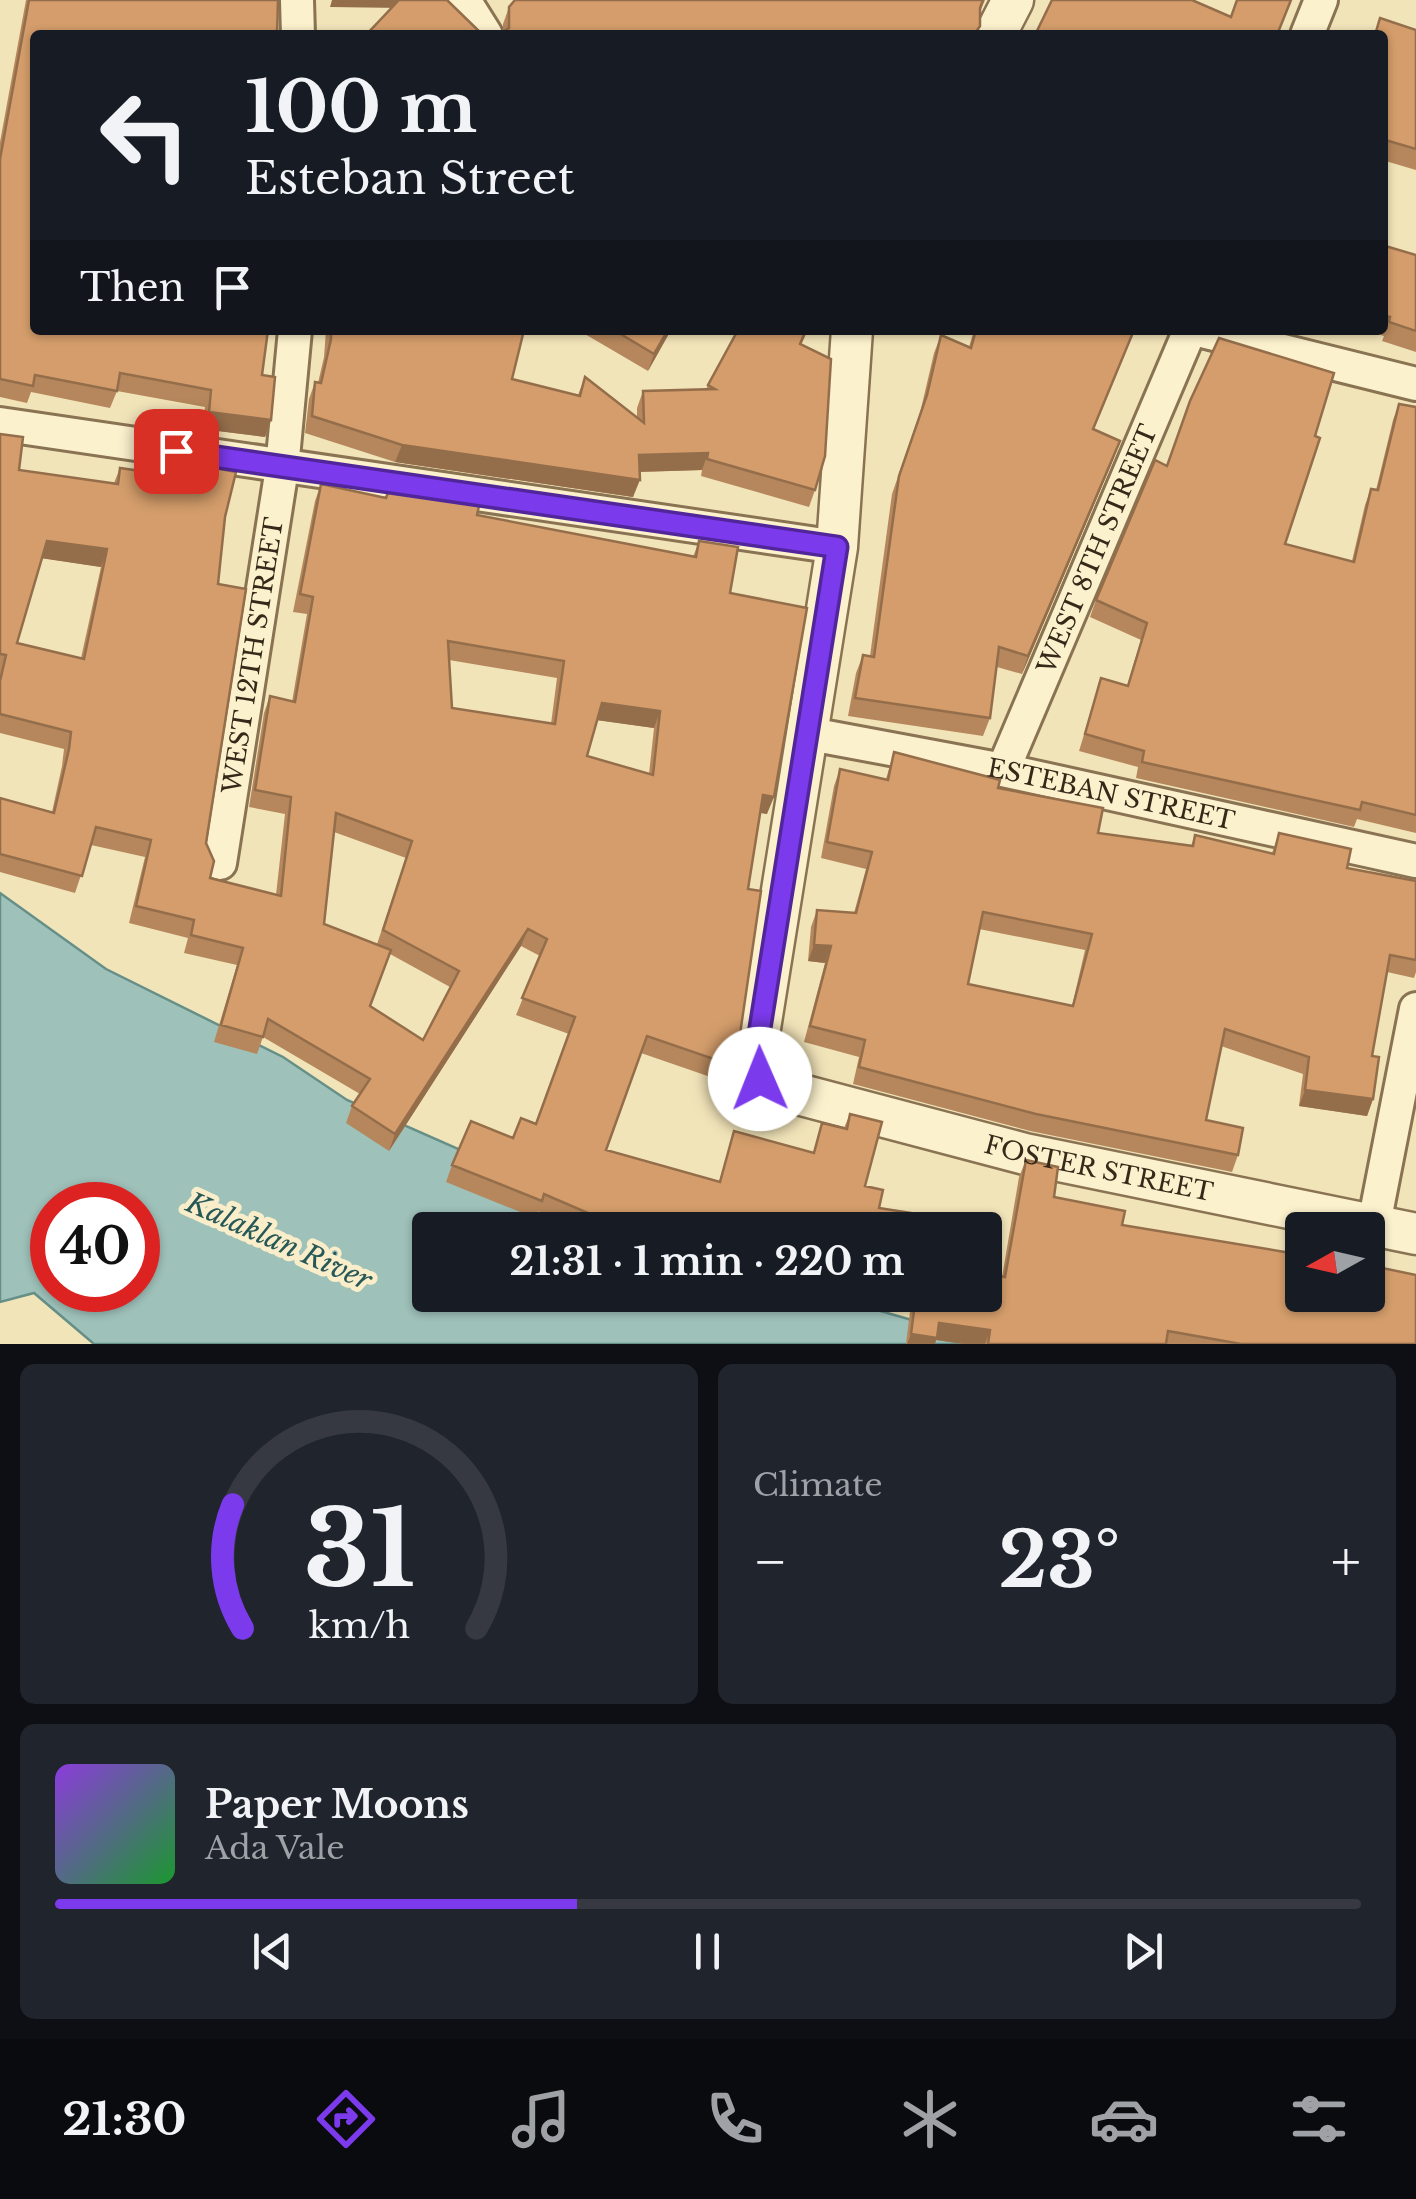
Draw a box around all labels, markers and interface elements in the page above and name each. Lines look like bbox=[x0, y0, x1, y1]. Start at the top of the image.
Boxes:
text: 100 m bbox=[245, 64, 477, 151]
icon: left bbox=[80, 70, 210, 200]
text: Esteban Street bbox=[245, 150, 575, 206]
icon: arrive bbox=[205, 260, 260, 315]
text: Then bbox=[80, 264, 185, 311]
pin bbox=[134, 409, 219, 494]
street label: WEST 8TH STREET bbox=[1030, 420, 1164, 679]
icon: arrive bbox=[149, 424, 204, 479]
street label: WEST 12TH STREET bbox=[216, 515, 290, 797]
street label: ESTEBAN STREET bbox=[985, 752, 1237, 837]
position arrow bbox=[708, 1027, 812, 1131]
street label: FOSTER STREET bbox=[981, 1129, 1216, 1208]
speed limit sign: 40 bbox=[30, 1182, 160, 1312]
water label: Kalaklan River bbox=[180, 1185, 378, 1298]
north arrow bbox=[1285, 1212, 1385, 1312]
map controls bbox=[1285, 1212, 1385, 1312]
text: 21:31 · 1 min · 220 m bbox=[509, 1238, 905, 1285]
text: Climate bbox=[753, 1465, 882, 1505]
text: 31 bbox=[303, 1485, 415, 1614]
text: 23° bbox=[998, 1514, 1120, 1607]
text: − bbox=[753, 1528, 788, 1596]
text: + bbox=[1331, 1528, 1361, 1596]
text: km/h bbox=[308, 1603, 410, 1648]
text: Paper Moons bbox=[205, 1781, 469, 1828]
text: Ada Vale bbox=[205, 1828, 345, 1868]
icon: previous bbox=[245, 1924, 300, 1979]
icon: pause bbox=[680, 1924, 735, 1979]
icon: next bbox=[1116, 1924, 1171, 1979]
icon: directions bbox=[311, 2084, 381, 2154]
icon: music bbox=[506, 2084, 576, 2154]
icon: phone bbox=[700, 2084, 770, 2154]
icon: climate bbox=[895, 2084, 965, 2154]
icon: car bbox=[1089, 2084, 1159, 2154]
icon: filters bbox=[1284, 2084, 1354, 2154]
text: 21:30 bbox=[62, 2091, 187, 2147]

